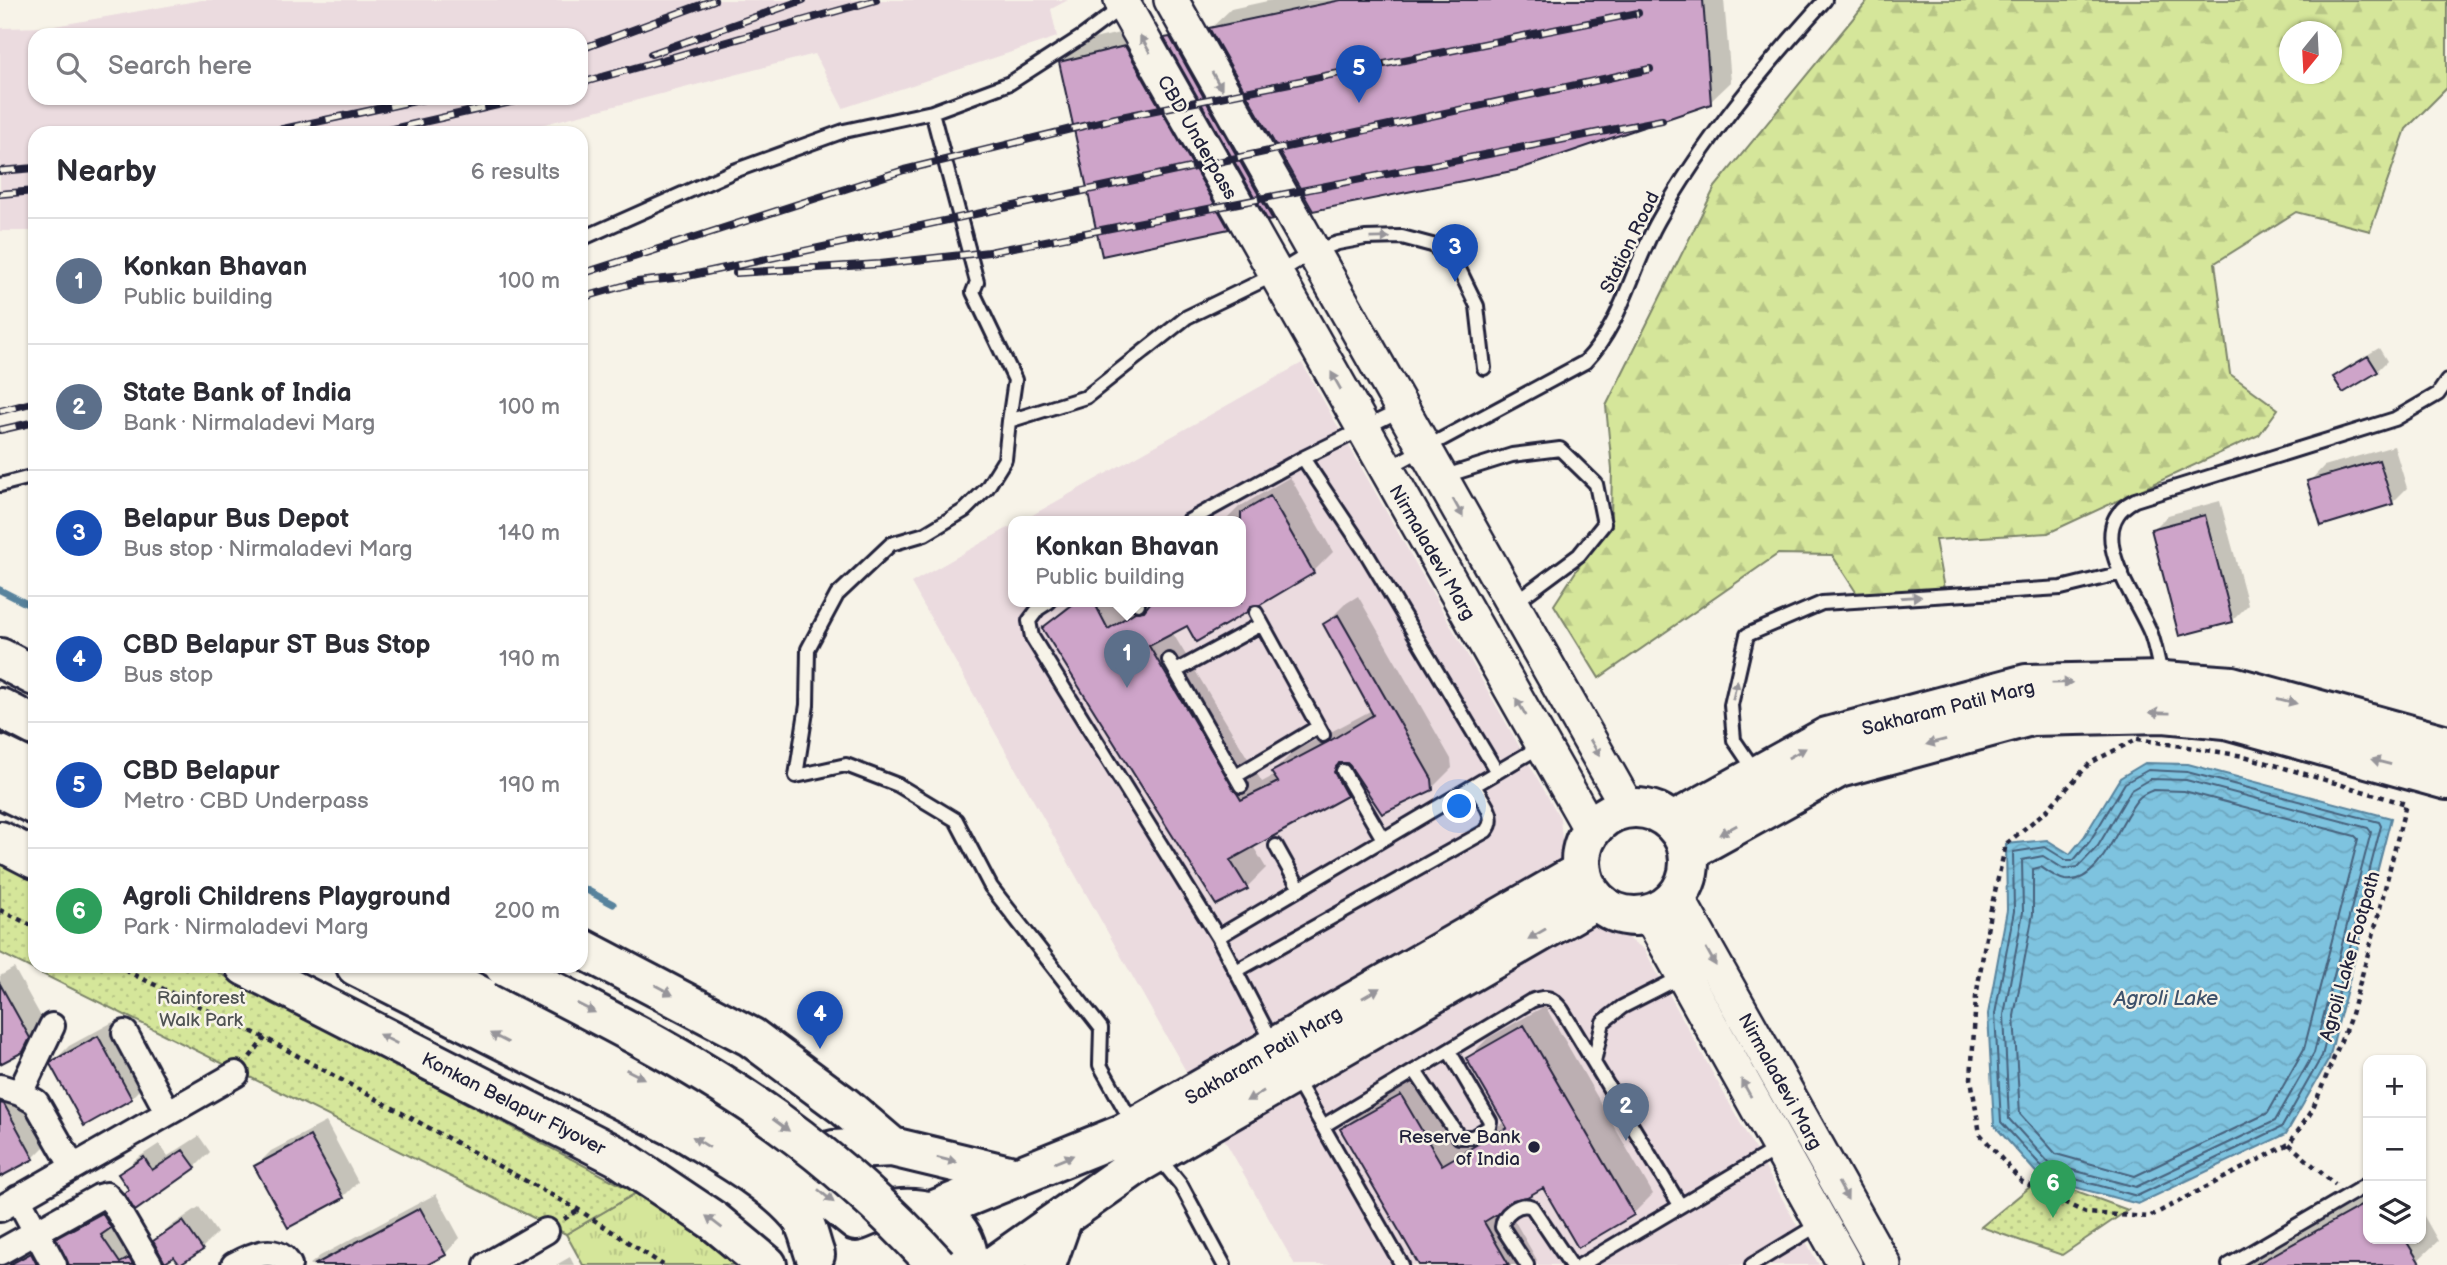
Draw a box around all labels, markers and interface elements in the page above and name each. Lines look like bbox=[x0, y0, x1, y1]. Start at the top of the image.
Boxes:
north arrow bbox=[2279, 21, 2342, 84]
search box bbox=[28, 28, 588, 105]
one-way arrow bbox=[1139, 34, 1151, 53]
pin: 5 bbox=[1336, 45, 1382, 103]
icon: search bbox=[52, 48, 90, 86]
text: Search here bbox=[108, 51, 252, 82]
street label: CBD Underpass bbox=[1152, 71, 1242, 204]
one-way arrow bbox=[1211, 71, 1223, 90]
text: Nearby bbox=[56, 154, 156, 190]
text: 6 results bbox=[471, 158, 560, 186]
street label: Station Road bbox=[1596, 188, 1665, 297]
pin: 3 bbox=[1432, 224, 1478, 282]
one-way arrow bbox=[1369, 232, 1391, 244]
text: Konkan Bhavan bbox=[123, 252, 307, 283]
text: 1 bbox=[74, 267, 84, 295]
text: 100 m bbox=[499, 267, 560, 295]
text: Public building bbox=[123, 283, 273, 311]
one-way arrow bbox=[1330, 371, 1342, 391]
text: State Bank of India bbox=[123, 378, 352, 409]
text: 2 bbox=[72, 393, 86, 421]
text: 100 m bbox=[499, 393, 560, 421]
text: Bank · Nirmaladevi Marg bbox=[123, 409, 375, 437]
street label: Nirmaladevi Marg bbox=[1384, 481, 1480, 624]
one-way arrow bbox=[1452, 498, 1464, 518]
text: Belapur Bus Depot bbox=[123, 504, 349, 535]
popup bbox=[1008, 516, 1246, 607]
text: 3 bbox=[72, 519, 86, 547]
text: 140 m bbox=[498, 519, 560, 547]
text: Konkan Bhavan bbox=[1035, 532, 1219, 563]
text: Bus stop · Nirmaladevi Marg bbox=[123, 535, 413, 563]
text: Public building bbox=[1035, 563, 1185, 591]
one-way arrow bbox=[1901, 591, 1923, 602]
text: CBD Belapur ST Bus Stop bbox=[123, 630, 430, 661]
pin: 1 bbox=[1104, 630, 1150, 688]
text: 4 bbox=[72, 645, 86, 673]
text: 190 m bbox=[499, 645, 560, 673]
text: Bus stop bbox=[123, 661, 213, 689]
street label: Sakharam Patil Marg bbox=[1860, 676, 2037, 741]
one-way arrow bbox=[2052, 677, 2074, 689]
one-way arrow bbox=[1729, 679, 1740, 701]
one-way arrow bbox=[1515, 697, 1527, 717]
one-way arrow bbox=[2277, 697, 2298, 707]
one-way arrow bbox=[2149, 708, 2171, 719]
one-way arrow bbox=[1925, 737, 1947, 748]
one-way arrow bbox=[1589, 739, 1601, 758]
one-way arrow bbox=[1787, 747, 1807, 759]
text: CBD Belapur bbox=[123, 756, 280, 787]
one-way arrow bbox=[2370, 756, 2392, 767]
text: 5 bbox=[72, 771, 86, 799]
text: 190 m bbox=[499, 771, 560, 799]
text: Metro · CBD Underpass bbox=[123, 787, 369, 815]
your location bbox=[1442, 789, 1476, 823]
one-way arrow bbox=[1718, 824, 1738, 836]
street label: Agroli Lake Footpath bbox=[2315, 869, 2386, 1044]
text: Agroli Childrens Playground bbox=[123, 882, 451, 913]
text: 6 bbox=[72, 897, 86, 925]
text: 200 m bbox=[494, 897, 560, 925]
text: Park · Nirmaladevi Marg bbox=[123, 913, 368, 941]
one-way arrow bbox=[1528, 928, 1547, 940]
one-way arrow bbox=[1705, 947, 1717, 967]
one-way arrow bbox=[654, 984, 673, 996]
water label: Agroli Lake bbox=[2113, 986, 2218, 1011]
park label: Rainforest Walk Park bbox=[157, 987, 245, 1032]
one-way arrow bbox=[1362, 987, 1381, 999]
pin: 4 bbox=[797, 991, 843, 1049]
street label: Sakharam Patil Marg bbox=[1181, 1002, 1346, 1111]
one-way arrow bbox=[576, 1003, 596, 1014]
street label: Nirmaladevi Marg bbox=[1733, 1010, 1827, 1154]
one-way arrow bbox=[489, 1032, 509, 1043]
one-way arrow bbox=[378, 1033, 398, 1044]
street label: Konkan Belapur Flyover bbox=[418, 1048, 610, 1161]
map controls bbox=[2363, 1055, 2426, 1244]
button: + bbox=[2363, 1055, 2426, 1118]
one-way arrow bbox=[625, 1068, 645, 1079]
one-way arrow bbox=[1740, 1078, 1752, 1098]
pin: 2 bbox=[1603, 1083, 1649, 1141]
one-way arrow bbox=[1246, 1090, 1265, 1102]
one-way arrow bbox=[772, 1117, 790, 1131]
button: − bbox=[2363, 1118, 2426, 1181]
place label: Reserve Bank of India bbox=[1399, 1126, 1521, 1171]
one-way arrow bbox=[691, 1136, 710, 1149]
marker: Reserve Bank of India bbox=[1526, 1139, 1542, 1155]
one-way arrow bbox=[1053, 1153, 1074, 1164]
one-way arrow bbox=[936, 1155, 958, 1166]
pin: 6 bbox=[2030, 1160, 2076, 1218]
button: layers bbox=[2363, 1181, 2426, 1244]
one-way arrow bbox=[1837, 1182, 1849, 1201]
one-way arrow bbox=[818, 1188, 835, 1203]
one-way arrow bbox=[706, 1214, 724, 1229]

